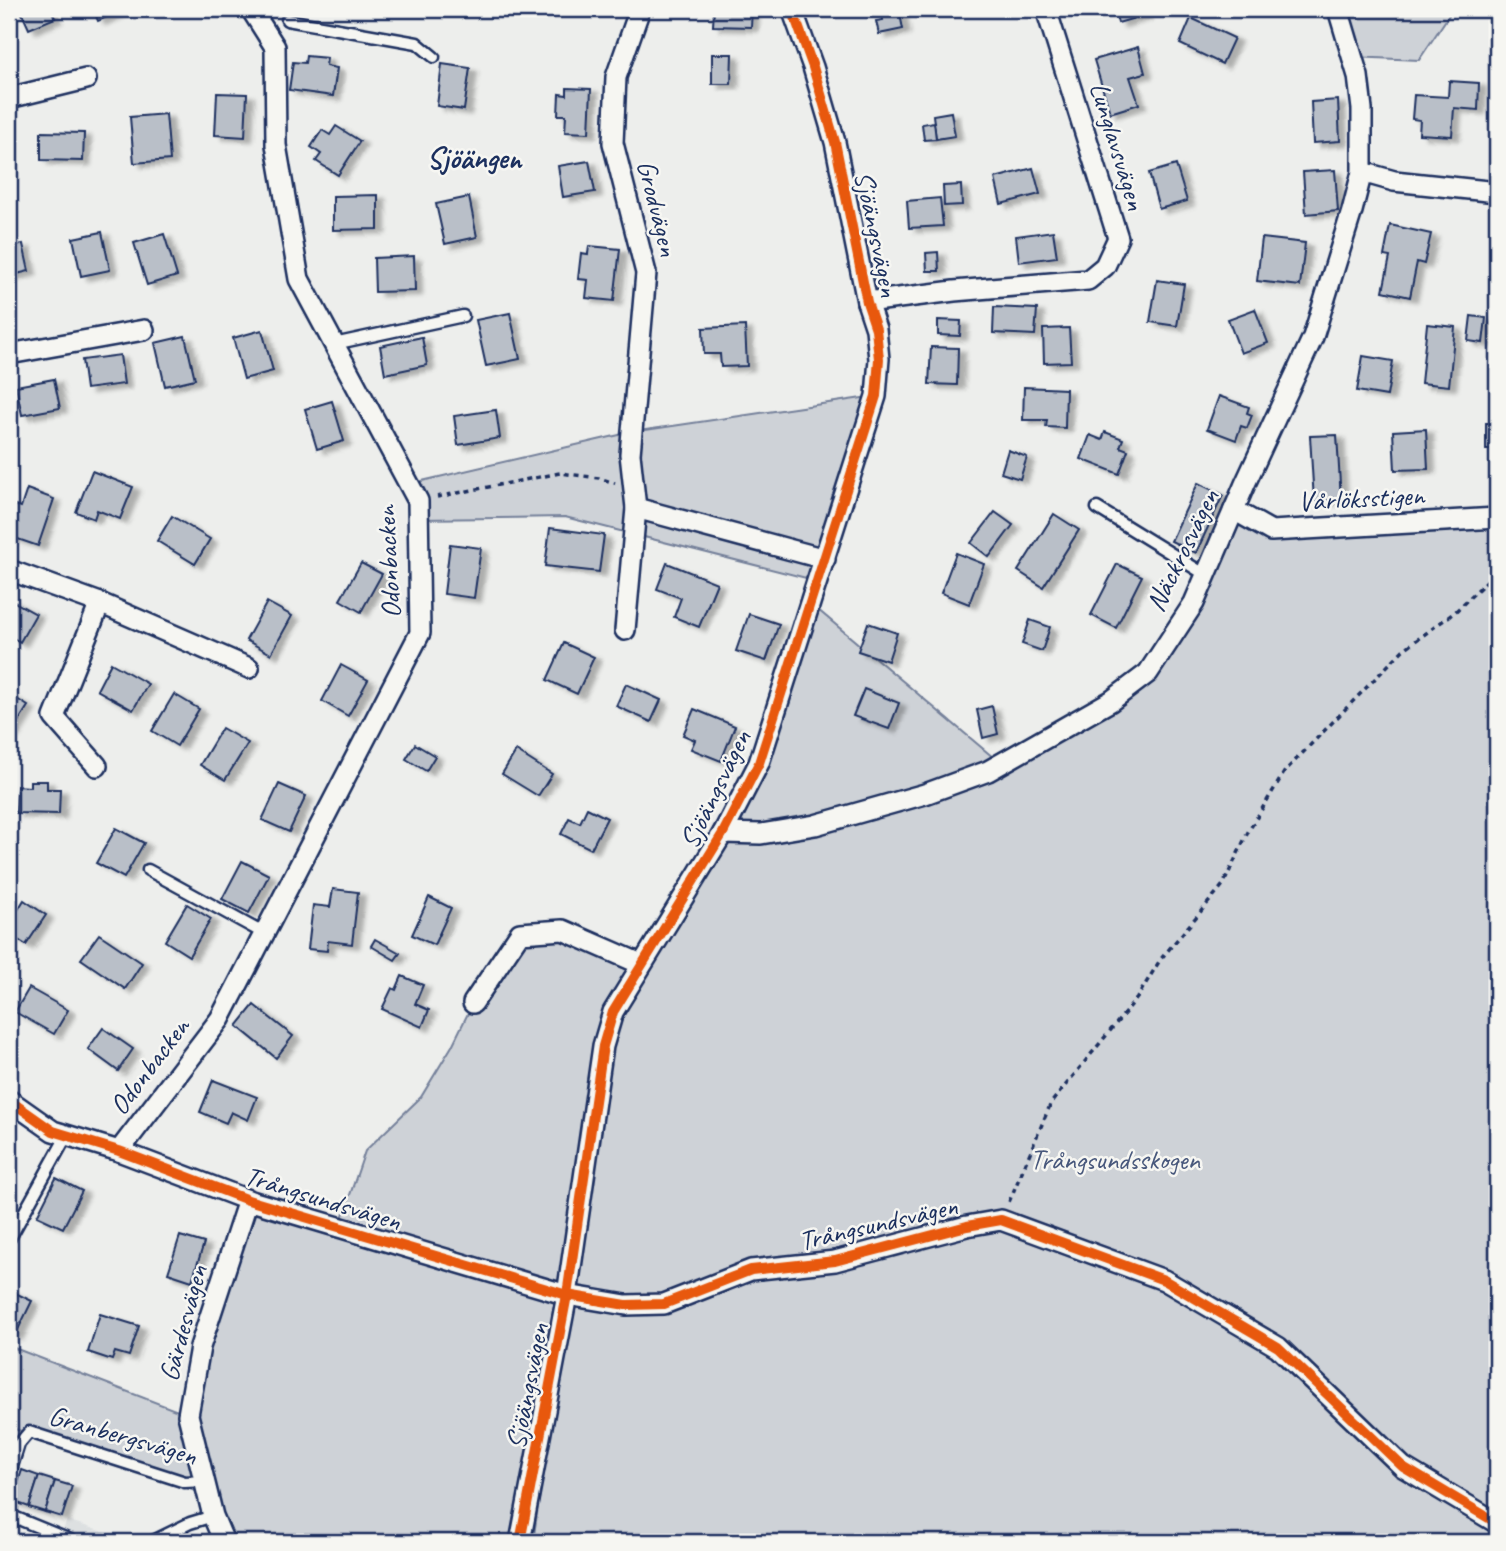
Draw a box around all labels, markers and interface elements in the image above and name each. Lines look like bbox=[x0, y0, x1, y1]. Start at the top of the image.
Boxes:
street label: Lunglavsvägen bbox=[1082, 78, 1154, 214]
district label: Sjöängen bbox=[427, 139, 523, 177]
street label: Grodvägen bbox=[629, 156, 687, 260]
street label: Sjöängsvägen bbox=[847, 168, 907, 300]
street label: Vårlöksstigen bbox=[1297, 477, 1426, 519]
street label: Näckrosvägen bbox=[1137, 483, 1227, 617]
street label: Odonbacken bbox=[368, 503, 408, 619]
street label: Sjöängsvägen bbox=[671, 724, 759, 854]
street label: Odonbacken bbox=[101, 1009, 198, 1122]
park label: Trångsundsskogen bbox=[1030, 1142, 1201, 1177]
street label: Trångsundsvägen bbox=[241, 1158, 406, 1238]
street label: Trångsundsvägen bbox=[795, 1188, 961, 1258]
street label: Gärdesvägen bbox=[151, 1261, 215, 1385]
street label: Sjöängsvägen bbox=[498, 1320, 556, 1452]
street label: Granbergsvägen bbox=[45, 1397, 201, 1473]

